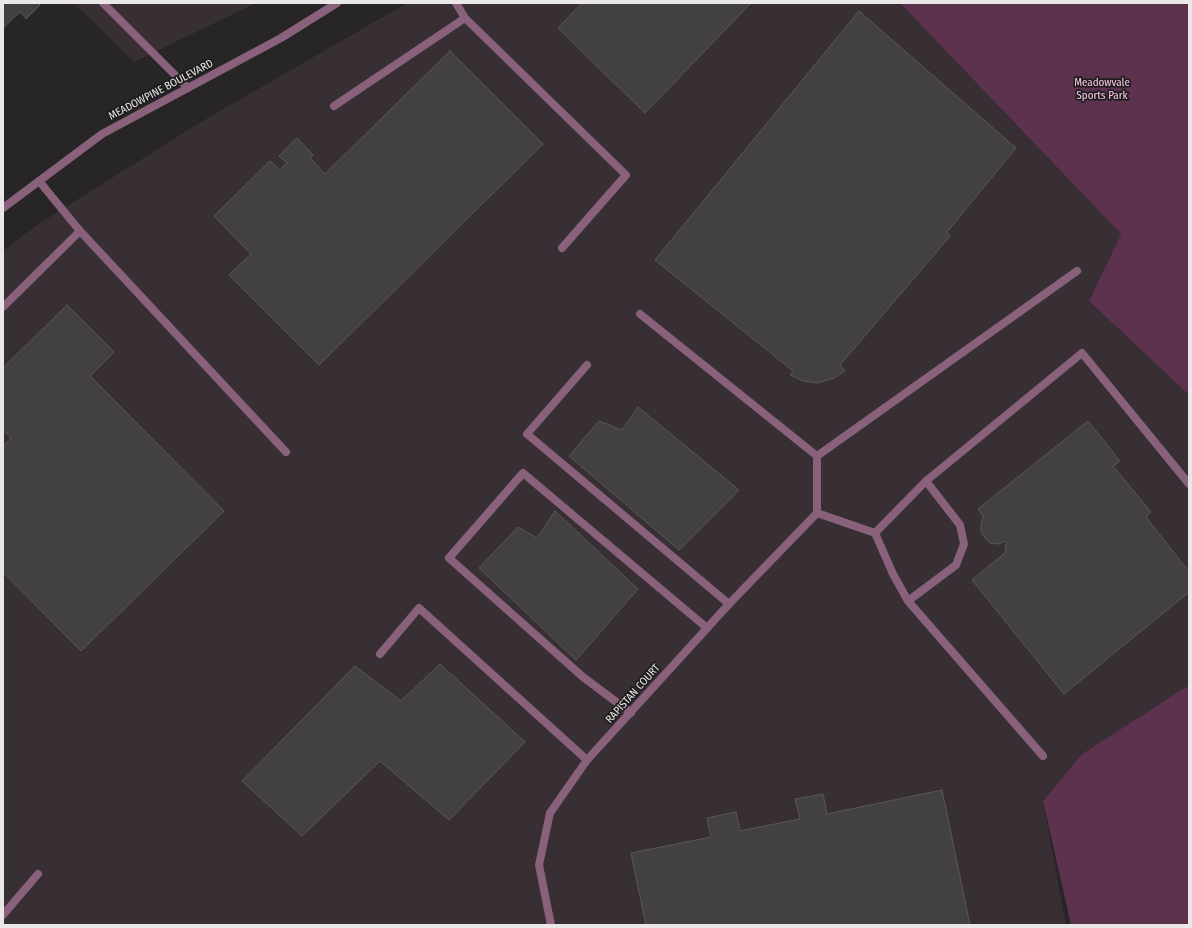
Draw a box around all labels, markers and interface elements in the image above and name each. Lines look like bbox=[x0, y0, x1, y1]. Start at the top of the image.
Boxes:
street label: MEADOWPINE BOULEVARD bbox=[107, 57, 215, 123]
park label: Meadowvale Sports Park bbox=[1074, 76, 1130, 102]
street label: RAPISTAN COURT bbox=[603, 662, 663, 726]

